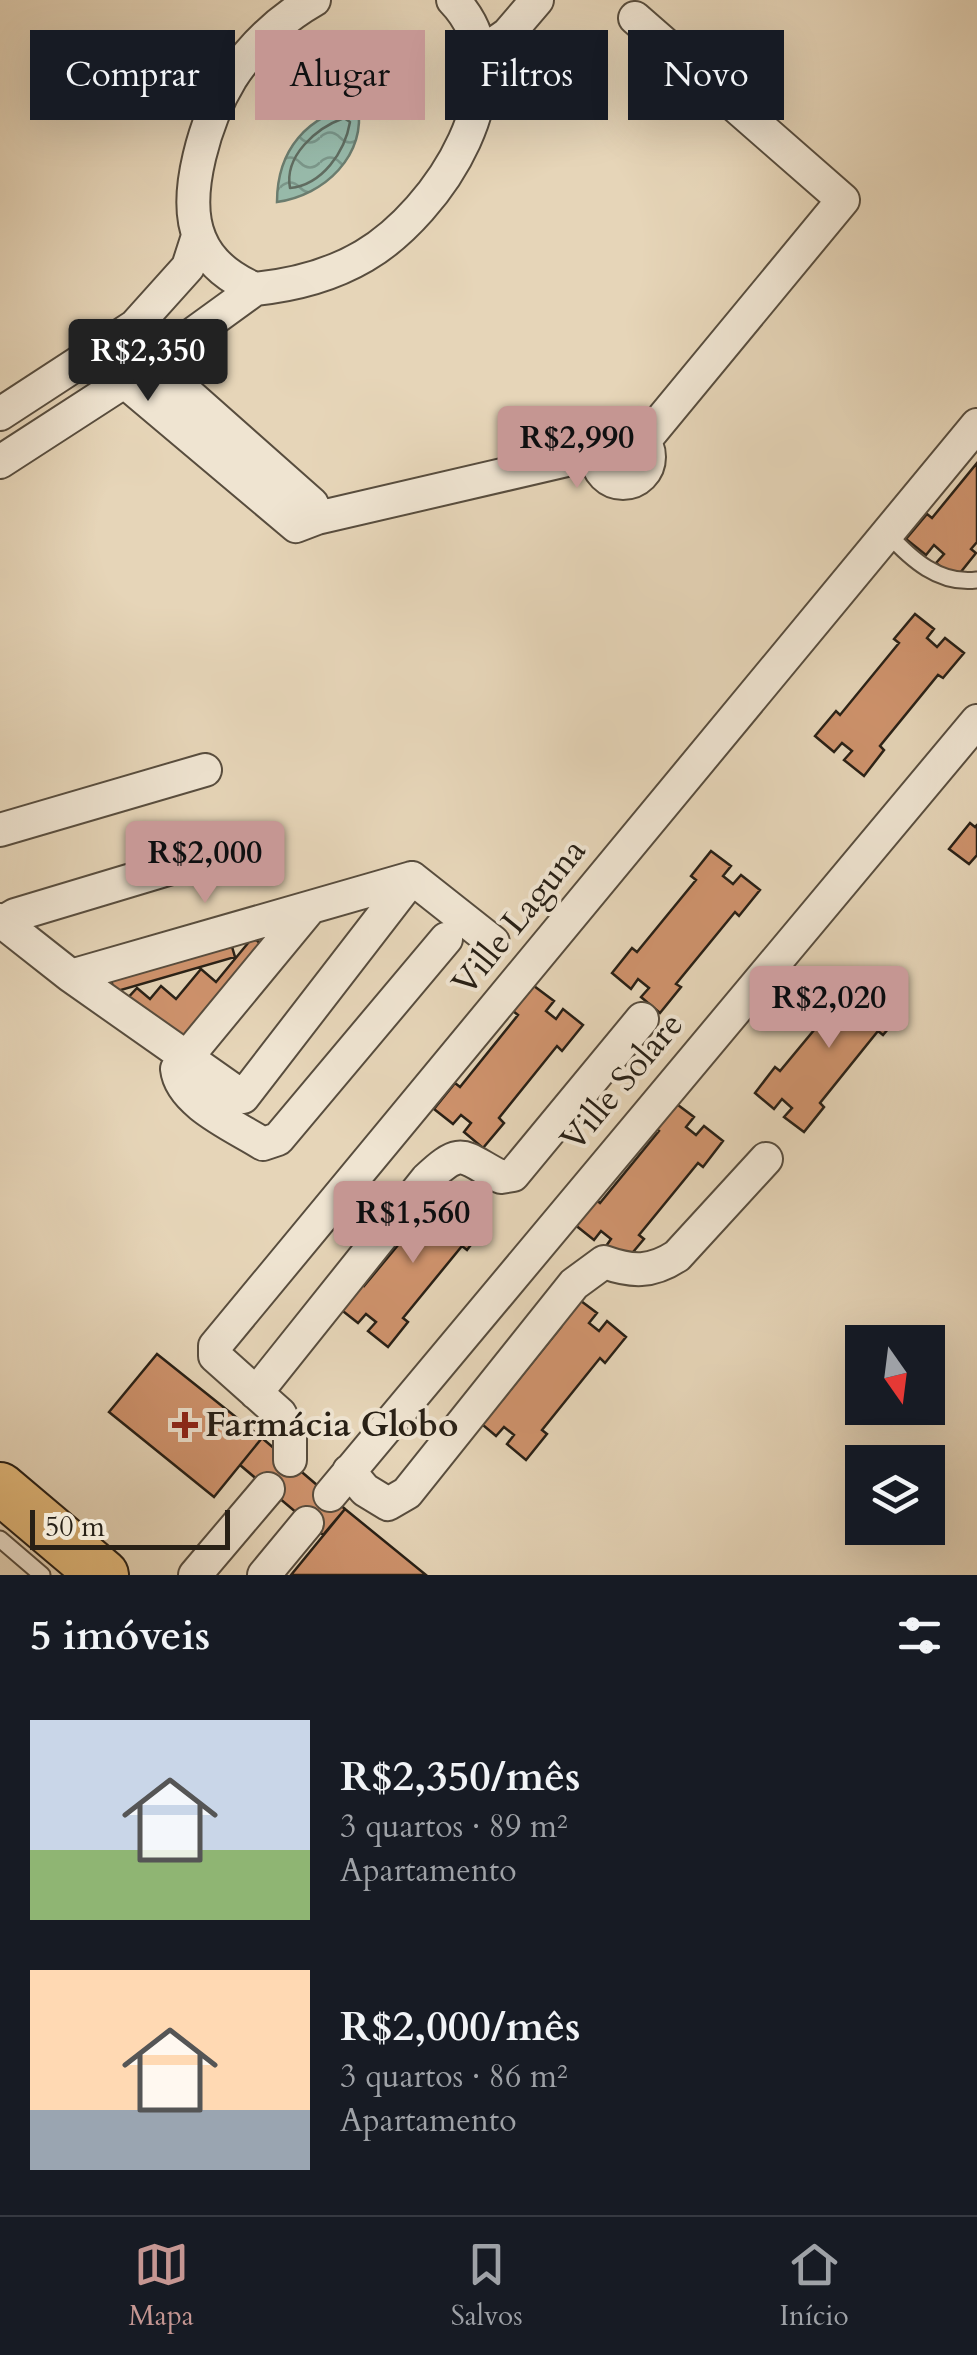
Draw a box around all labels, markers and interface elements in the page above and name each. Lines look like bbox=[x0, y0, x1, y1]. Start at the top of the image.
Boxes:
chip: Comprar bbox=[30, 30, 235, 120]
chip: Alugar bbox=[255, 30, 425, 120]
chip: Filtros bbox=[445, 30, 608, 120]
chip: Novo bbox=[628, 30, 784, 120]
pin: R$2,350 bbox=[56, 319, 240, 404]
text: R$2,350 bbox=[91, 329, 205, 373]
pin: R$2,990 bbox=[485, 406, 669, 491]
text: R$2,990 bbox=[520, 416, 634, 460]
pin: R$2,000 bbox=[113, 821, 297, 906]
street label: Ville Laguna bbox=[441, 829, 597, 1005]
text: R$2,000 bbox=[148, 831, 262, 875]
pin: R$2,020 bbox=[737, 966, 921, 1051]
text: R$2,020 bbox=[772, 976, 886, 1020]
street label: Ville Solare bbox=[550, 1002, 694, 1162]
pin: R$1,560 bbox=[321, 1181, 505, 1266]
text: R$1,560 bbox=[356, 1191, 470, 1235]
north arrow bbox=[845, 1325, 945, 1425]
map controls bbox=[845, 1325, 945, 1545]
place label: Farmácia Globo bbox=[205, 1401, 458, 1449]
marker: Farmácia Globo bbox=[174, 1414, 196, 1436]
button: layers bbox=[845, 1445, 945, 1545]
scale bar bbox=[30, 1505, 230, 1550]
text: 50 m bbox=[45, 1508, 105, 1546]
text: 5 imóveis bbox=[30, 1607, 210, 1664]
icon: filters bbox=[892, 1608, 947, 1663]
text: R$2,350/mês bbox=[340, 1748, 581, 1805]
icon: home bbox=[110, 1760, 230, 1880]
text: 3 quartos · 89 m² bbox=[340, 1805, 568, 1849]
text: Apartamento bbox=[340, 1849, 516, 1893]
text: R$2,000/mês bbox=[340, 1998, 581, 2055]
icon: home bbox=[110, 2010, 230, 2130]
text: 3 quartos · 86 m² bbox=[340, 2055, 568, 2099]
text: Apartamento bbox=[340, 2099, 516, 2143]
tab: Mapa bbox=[128, 2237, 194, 2335]
tab: Salvos bbox=[451, 2237, 523, 2335]
tab: Início bbox=[779, 2237, 849, 2335]

